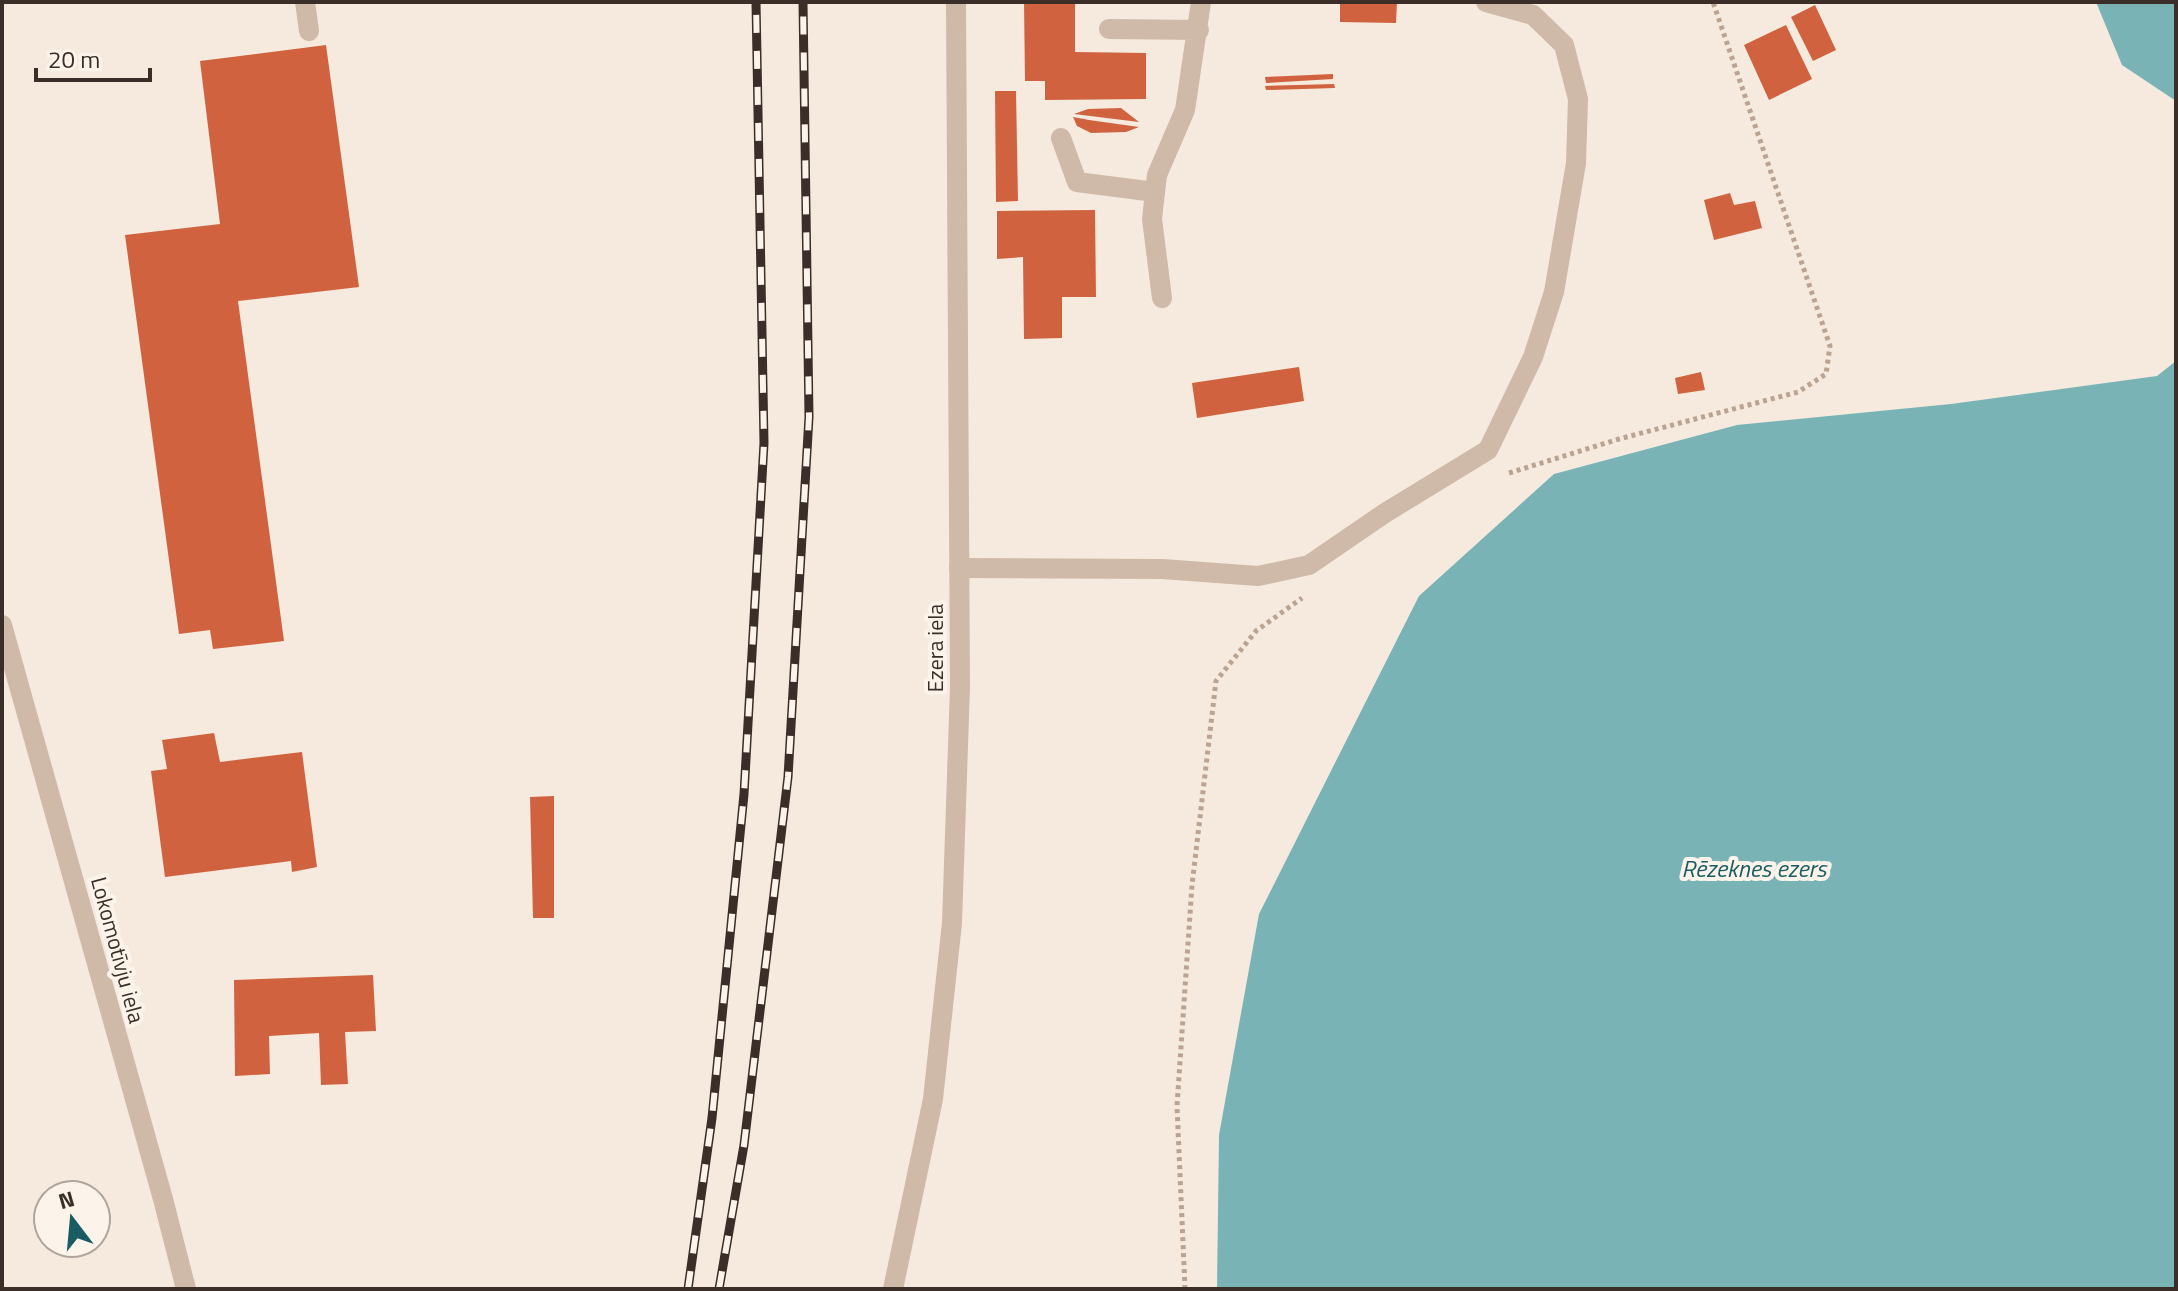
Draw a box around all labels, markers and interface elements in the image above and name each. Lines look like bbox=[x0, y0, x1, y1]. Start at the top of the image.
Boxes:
scale bar bbox=[36, 32, 150, 82]
text: 20 m bbox=[48, 41, 100, 77]
street label: Ezera iela bbox=[918, 604, 952, 692]
water label: Rēzeknes ezers bbox=[1682, 850, 1828, 886]
street label: Lokomotīvju iela bbox=[82, 873, 154, 1027]
north arrow bbox=[32, 1179, 112, 1259]
text: N bbox=[54, 1181, 79, 1218]

